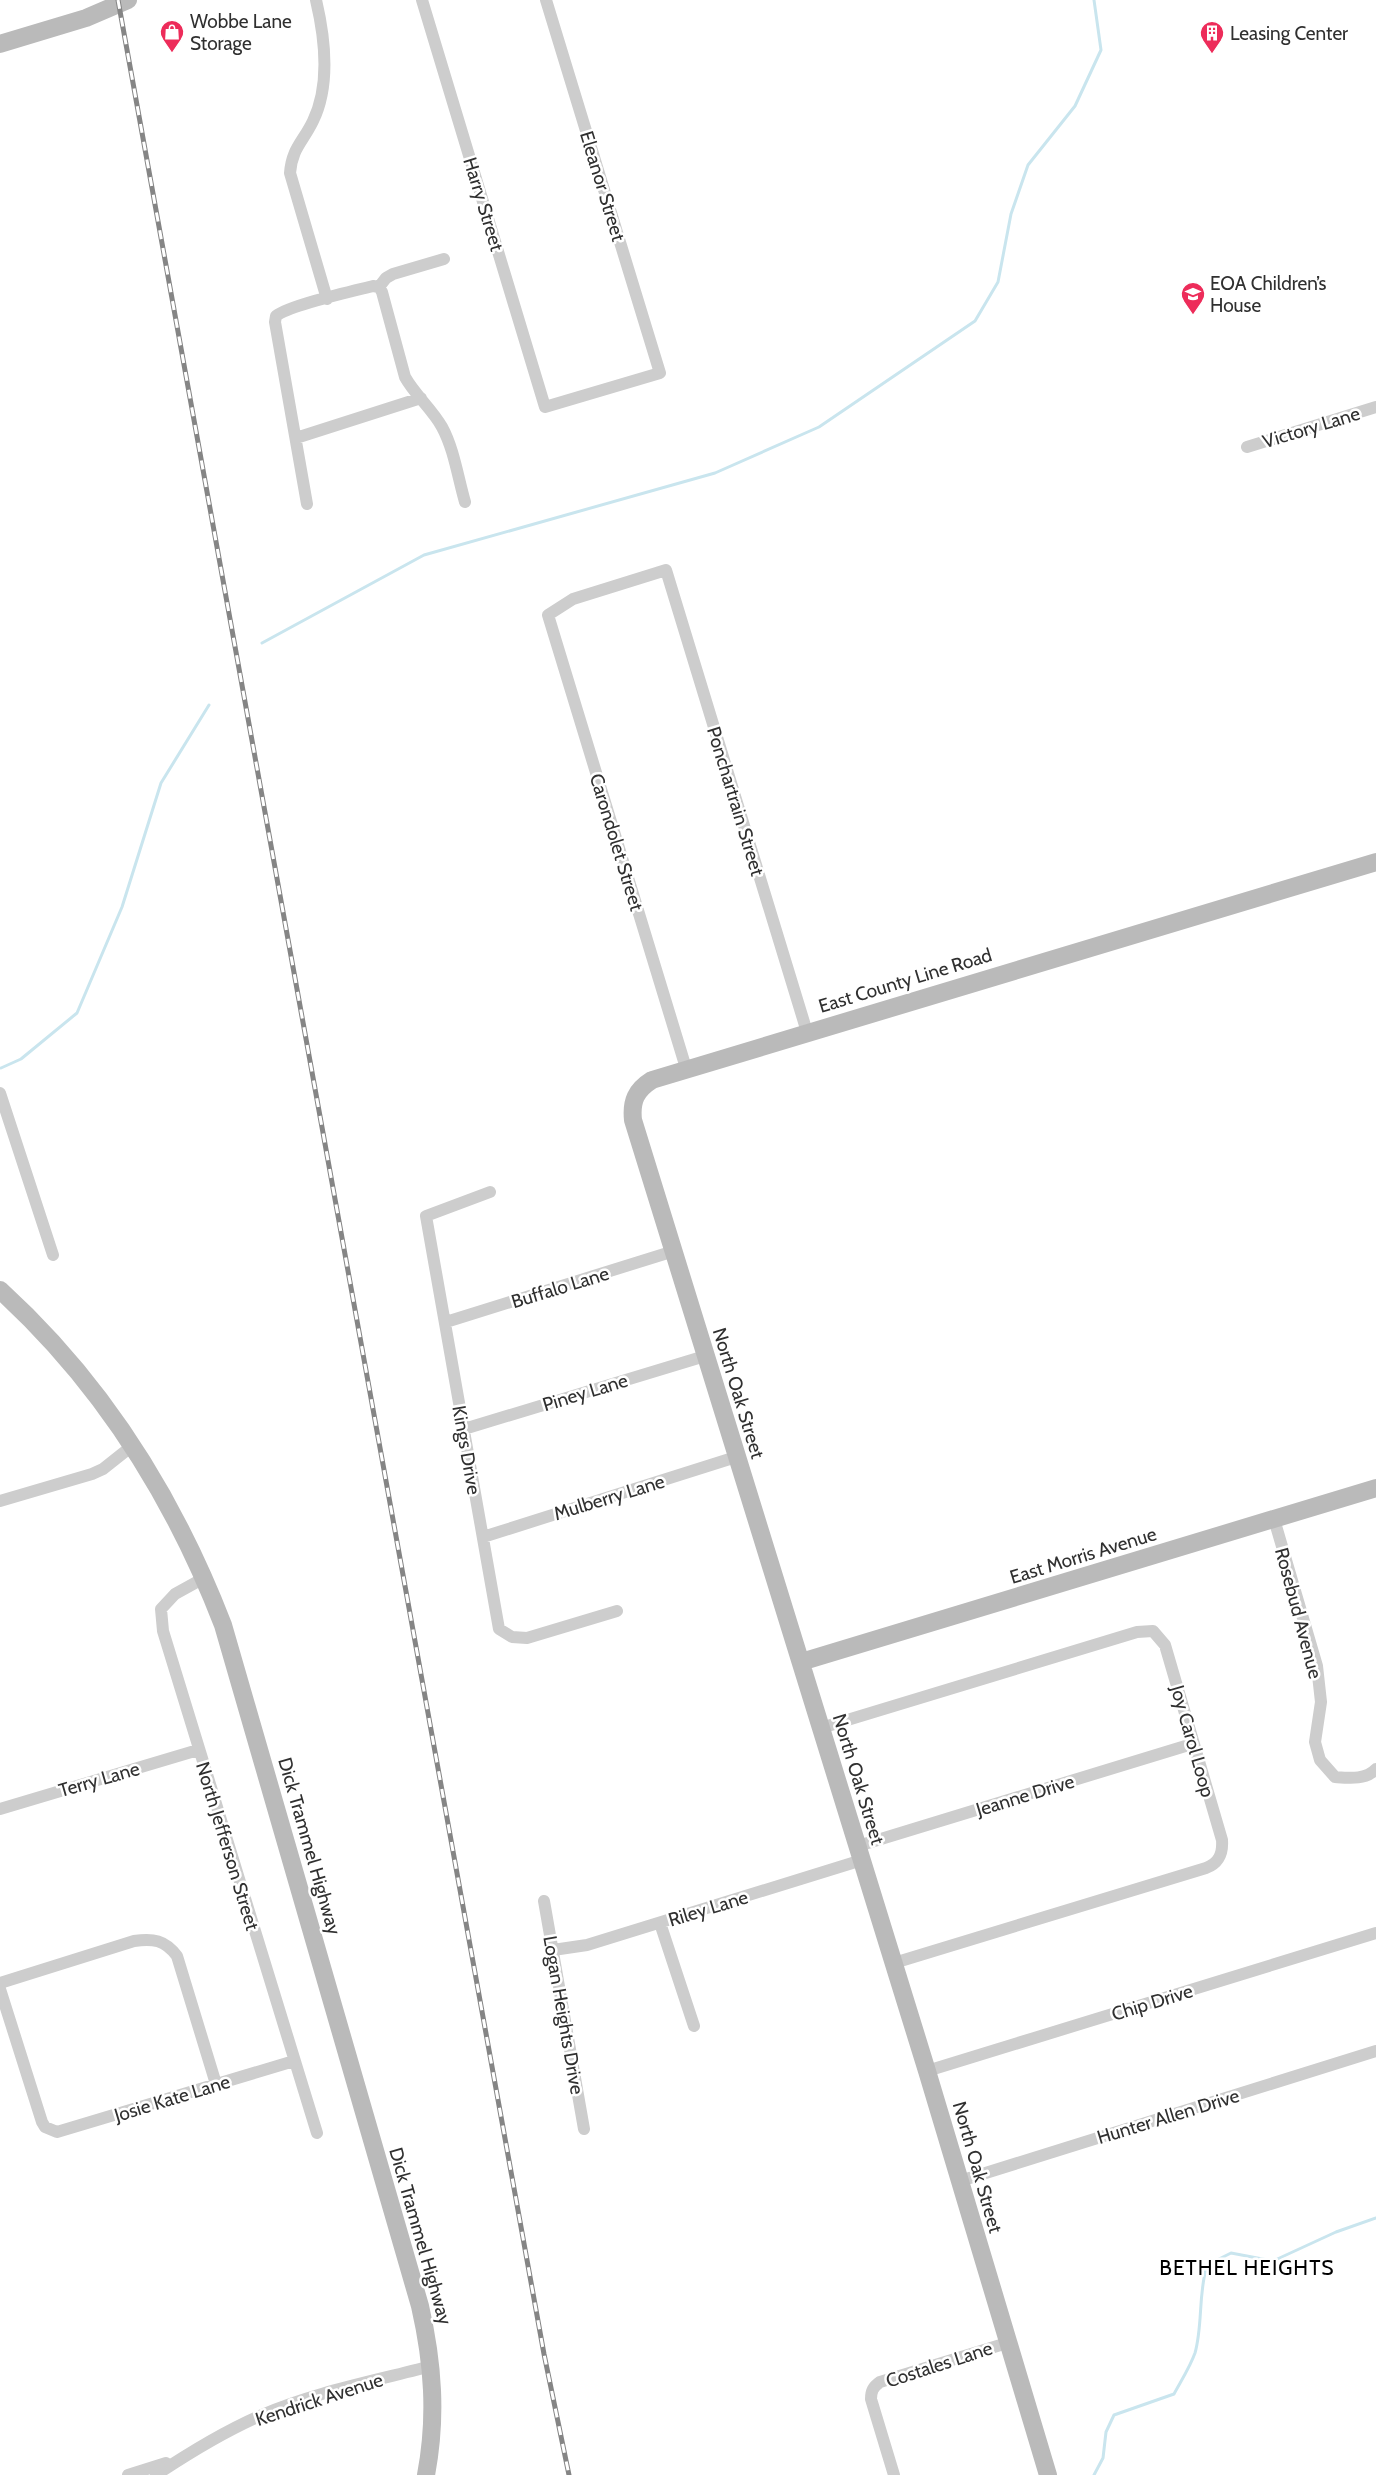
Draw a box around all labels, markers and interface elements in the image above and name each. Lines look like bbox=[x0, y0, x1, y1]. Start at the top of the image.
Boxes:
place label: Wobbe Lane Storage bbox=[190, 10, 292, 55]
shop icon: Wobbe Lane Storage bbox=[159, 19, 185, 53]
building icon: Leasing Center bbox=[1199, 20, 1225, 54]
place label: Leasing Center bbox=[1230, 22, 1348, 45]
street label: Eleanor Street bbox=[575, 128, 630, 245]
street label: Harry Street bbox=[458, 154, 509, 254]
place label: EOA Children’s House bbox=[1210, 272, 1327, 317]
school or university icon: EOA Children’s House bbox=[1180, 281, 1206, 315]
street label: Victory Lane bbox=[1260, 402, 1363, 453]
street label: Ponchartrain Street bbox=[702, 724, 769, 879]
street label: Carondolet Street bbox=[585, 771, 648, 914]
street label: East County Line Road bbox=[816, 943, 995, 1018]
street label: Buffalo Lane bbox=[509, 1262, 612, 1313]
street label: North Oak Street bbox=[708, 1325, 770, 1462]
street label: Piney Lane bbox=[540, 1369, 631, 1416]
street label: Kings Drive bbox=[447, 1404, 486, 1497]
street label: Mulberry Lane bbox=[551, 1470, 668, 1525]
street label: East Morris Avenue bbox=[1007, 1522, 1160, 1589]
street label: Rosebud Avenue bbox=[1270, 1545, 1327, 1681]
street label: Joy Carol Loop bbox=[1165, 1682, 1219, 1800]
street label: North Oak Street bbox=[828, 1711, 890, 1848]
street label: Dick Trammel Highway bbox=[273, 1755, 346, 1938]
street label: Terry Lane bbox=[56, 1757, 143, 1802]
street label: North Jefferson Street bbox=[191, 1759, 264, 1934]
street label: Jeanne Drive bbox=[972, 1770, 1077, 1822]
street label: Riley Lane bbox=[665, 1885, 751, 1931]
street label: Logan Heights Drive bbox=[538, 1934, 589, 2097]
street label: Chip Drive bbox=[1109, 1979, 1196, 2026]
street label: Josie Kate Lane bbox=[110, 2070, 233, 2127]
street label: Hunter Allen Drive bbox=[1094, 2084, 1242, 2149]
street label: North Oak Street bbox=[948, 2099, 1007, 2236]
street label: Dick Trammel Highway bbox=[384, 2145, 457, 2328]
district label: BETHEL HEIGHTS bbox=[1159, 2255, 1335, 2280]
street label: Costales Lane bbox=[883, 2336, 996, 2392]
street label: Kendrick Avenue bbox=[252, 2368, 386, 2431]

